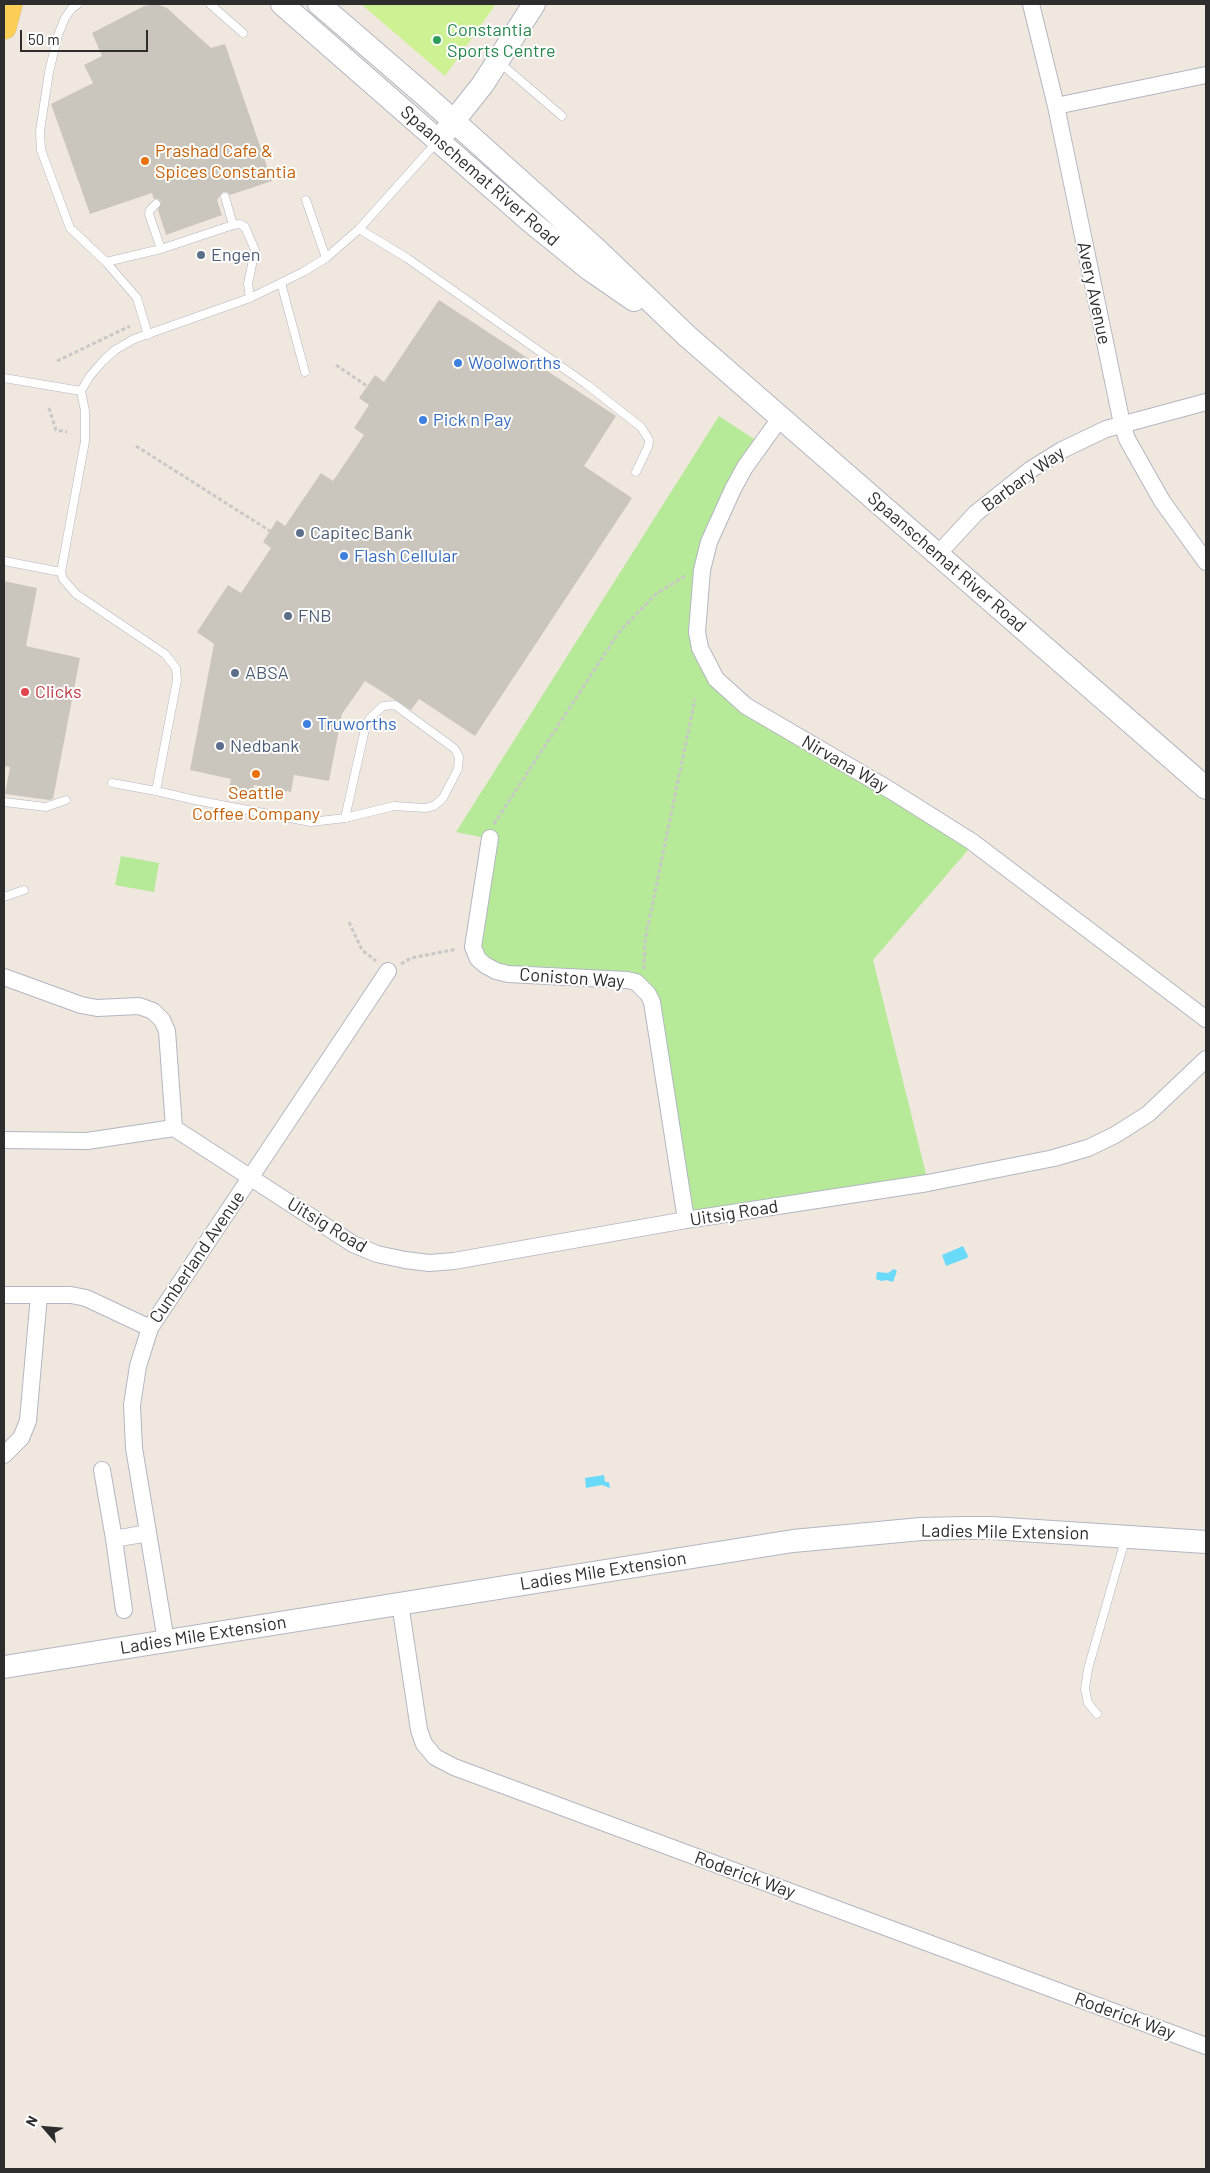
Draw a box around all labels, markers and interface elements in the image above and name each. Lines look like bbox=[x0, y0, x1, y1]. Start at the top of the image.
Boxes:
place label: Constantia Sports Centre bbox=[447, 19, 556, 62]
scale bar bbox=[22, 20, 150, 52]
text: 50 m bbox=[28, 30, 60, 48]
marker: Constantia Sports Centre bbox=[431, 34, 443, 46]
street label: Spaanschemat River Road bbox=[396, 101, 564, 251]
place label: Prashad Cafe & Spices Constantia bbox=[155, 140, 296, 182]
marker: Prashad Cafe & Spices Constantia bbox=[139, 155, 151, 167]
street label: Avery Avenue bbox=[1073, 240, 1115, 346]
place label: Engen bbox=[211, 244, 261, 266]
marker: Engen bbox=[195, 249, 207, 261]
place label: Woolworths bbox=[468, 352, 561, 374]
marker: Woolworths bbox=[452, 357, 464, 369]
place label: Pick n Pay bbox=[433, 409, 512, 431]
marker: Pick n Pay bbox=[417, 414, 429, 426]
street label: Barbary Way bbox=[977, 442, 1069, 516]
street label: Spaanschemat River Road bbox=[863, 487, 1031, 637]
place label: Capitec Bank bbox=[310, 522, 412, 544]
marker: Capitec Bank bbox=[294, 527, 306, 539]
place label: Flash Cellular bbox=[354, 545, 458, 567]
marker: Flash Cellular bbox=[338, 550, 350, 562]
place label: FNB bbox=[298, 605, 331, 627]
marker: FNB bbox=[282, 610, 294, 622]
place label: ABSA bbox=[245, 662, 289, 684]
marker: ABSA bbox=[229, 667, 241, 679]
place label: Clicks bbox=[35, 681, 82, 703]
marker: Clicks bbox=[19, 686, 31, 698]
place label: Truworths bbox=[317, 713, 397, 735]
marker: Truworths bbox=[301, 718, 313, 730]
street label: Nirvana Way bbox=[798, 731, 892, 797]
place label: Nedbank bbox=[230, 735, 299, 757]
marker: Nedbank bbox=[214, 740, 226, 752]
marker: Seattle Coffee Company bbox=[250, 768, 262, 780]
place label: Seattle Coffee Company bbox=[192, 782, 320, 824]
street label: Coniston Way bbox=[519, 964, 625, 992]
street label: Cumberland Avenue bbox=[145, 1187, 249, 1327]
street label: Uitsig Road bbox=[283, 1193, 371, 1257]
street label: Uitsig Road bbox=[688, 1195, 780, 1231]
street label: Ladies Mile Extension bbox=[921, 1520, 1089, 1544]
street label: Ladies Mile Extension bbox=[518, 1547, 688, 1595]
street label: Ladies Mile Extension bbox=[118, 1611, 288, 1659]
street label: Roderick Way bbox=[692, 1847, 798, 1903]
street label: Roderick Way bbox=[1072, 1988, 1178, 2044]
north arrow bbox=[20, 2103, 70, 2153]
text: N bbox=[22, 2113, 41, 2129]

